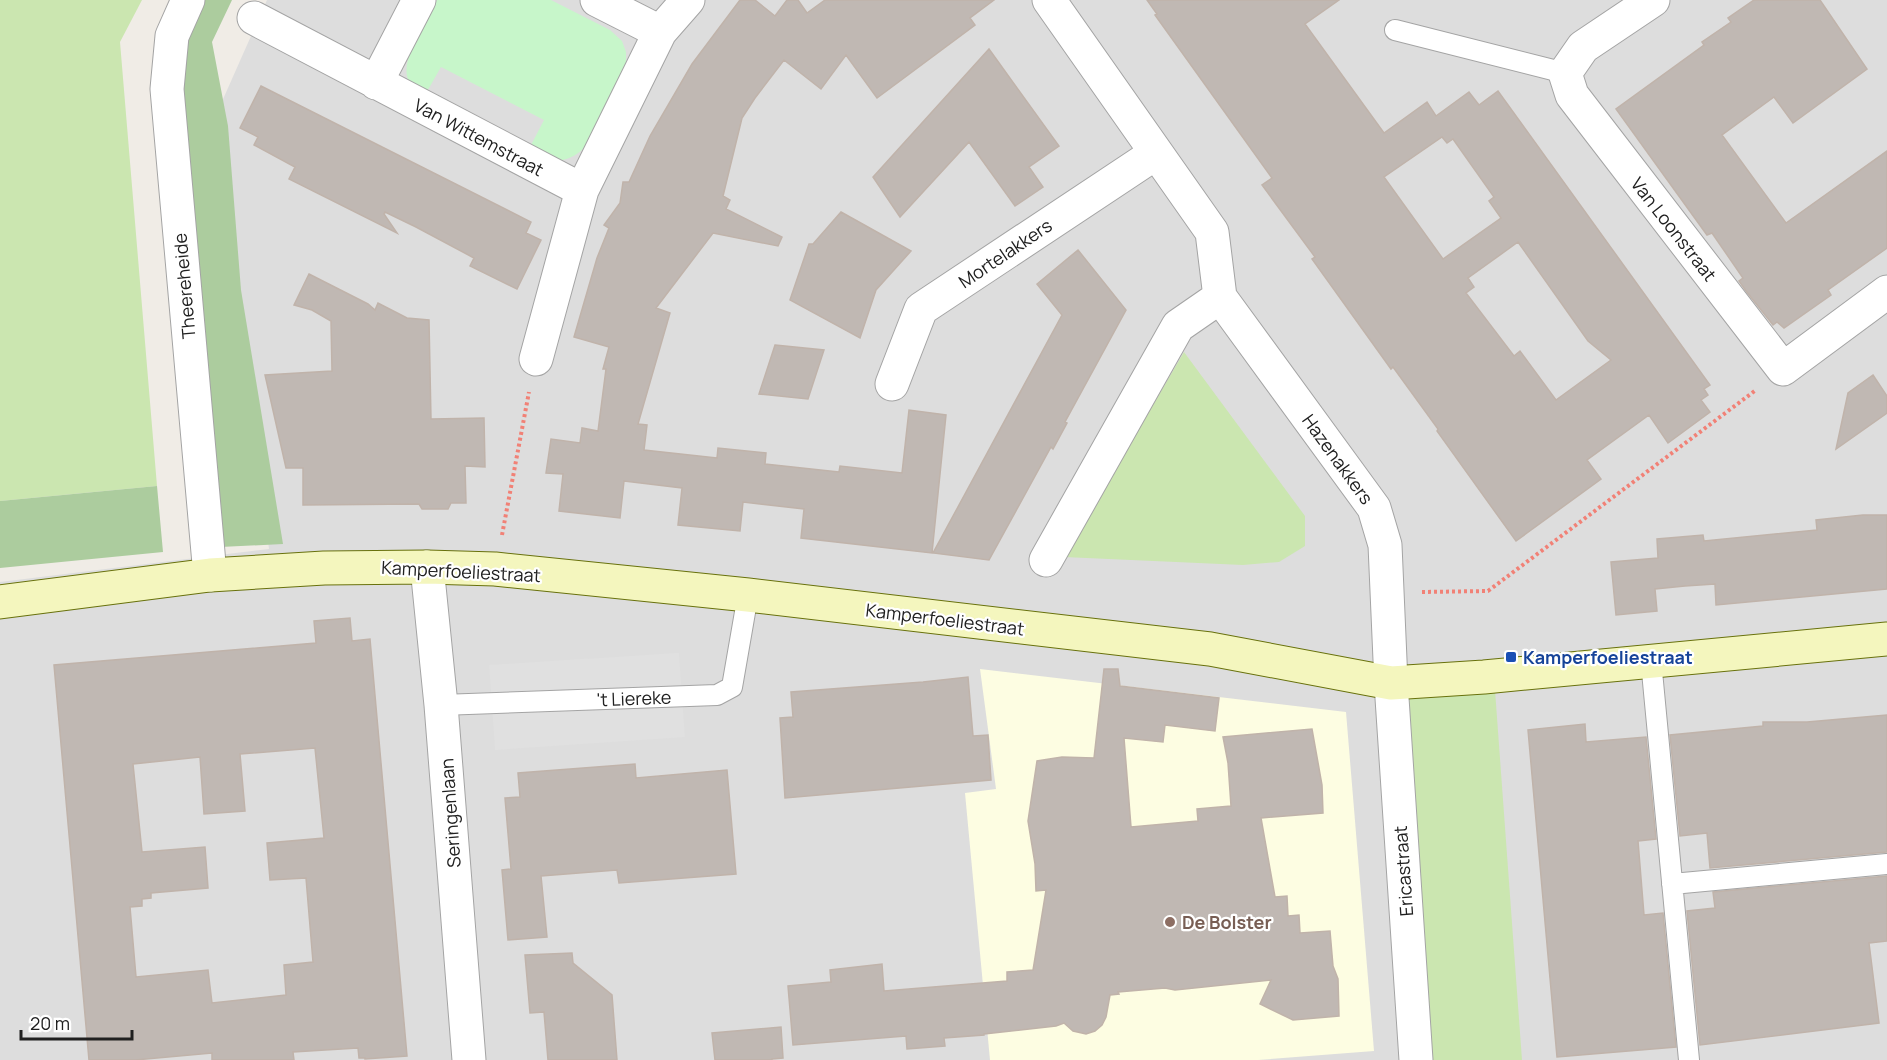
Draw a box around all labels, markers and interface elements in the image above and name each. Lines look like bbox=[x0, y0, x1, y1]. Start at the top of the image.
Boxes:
street label: Van Wittemstraat bbox=[410, 93, 548, 181]
street label: Van Loonstraat bbox=[1626, 172, 1722, 286]
street label: Mortelakkers bbox=[954, 213, 1056, 293]
street label: Theereheide bbox=[167, 232, 201, 340]
street label: Hazenakkers bbox=[1297, 409, 1379, 509]
street label: Kamperfoeliestraat bbox=[381, 555, 541, 587]
street label: Kamperfoeliestraat bbox=[864, 597, 1026, 641]
place label: Kamperfoeliestraat bbox=[1523, 645, 1693, 669]
marker: Kamperfoeliestraat bbox=[1504, 650, 1518, 664]
street label: 't Liereke bbox=[596, 685, 672, 711]
street label: Seringenlaan bbox=[434, 758, 466, 868]
street label: Ericastraat bbox=[1388, 825, 1418, 917]
place label: De Bolster bbox=[1182, 910, 1272, 934]
marker: De Bolster bbox=[1163, 915, 1177, 929]
scale bar bbox=[21, 1003, 132, 1041]
text: 20 m bbox=[30, 1011, 70, 1035]

